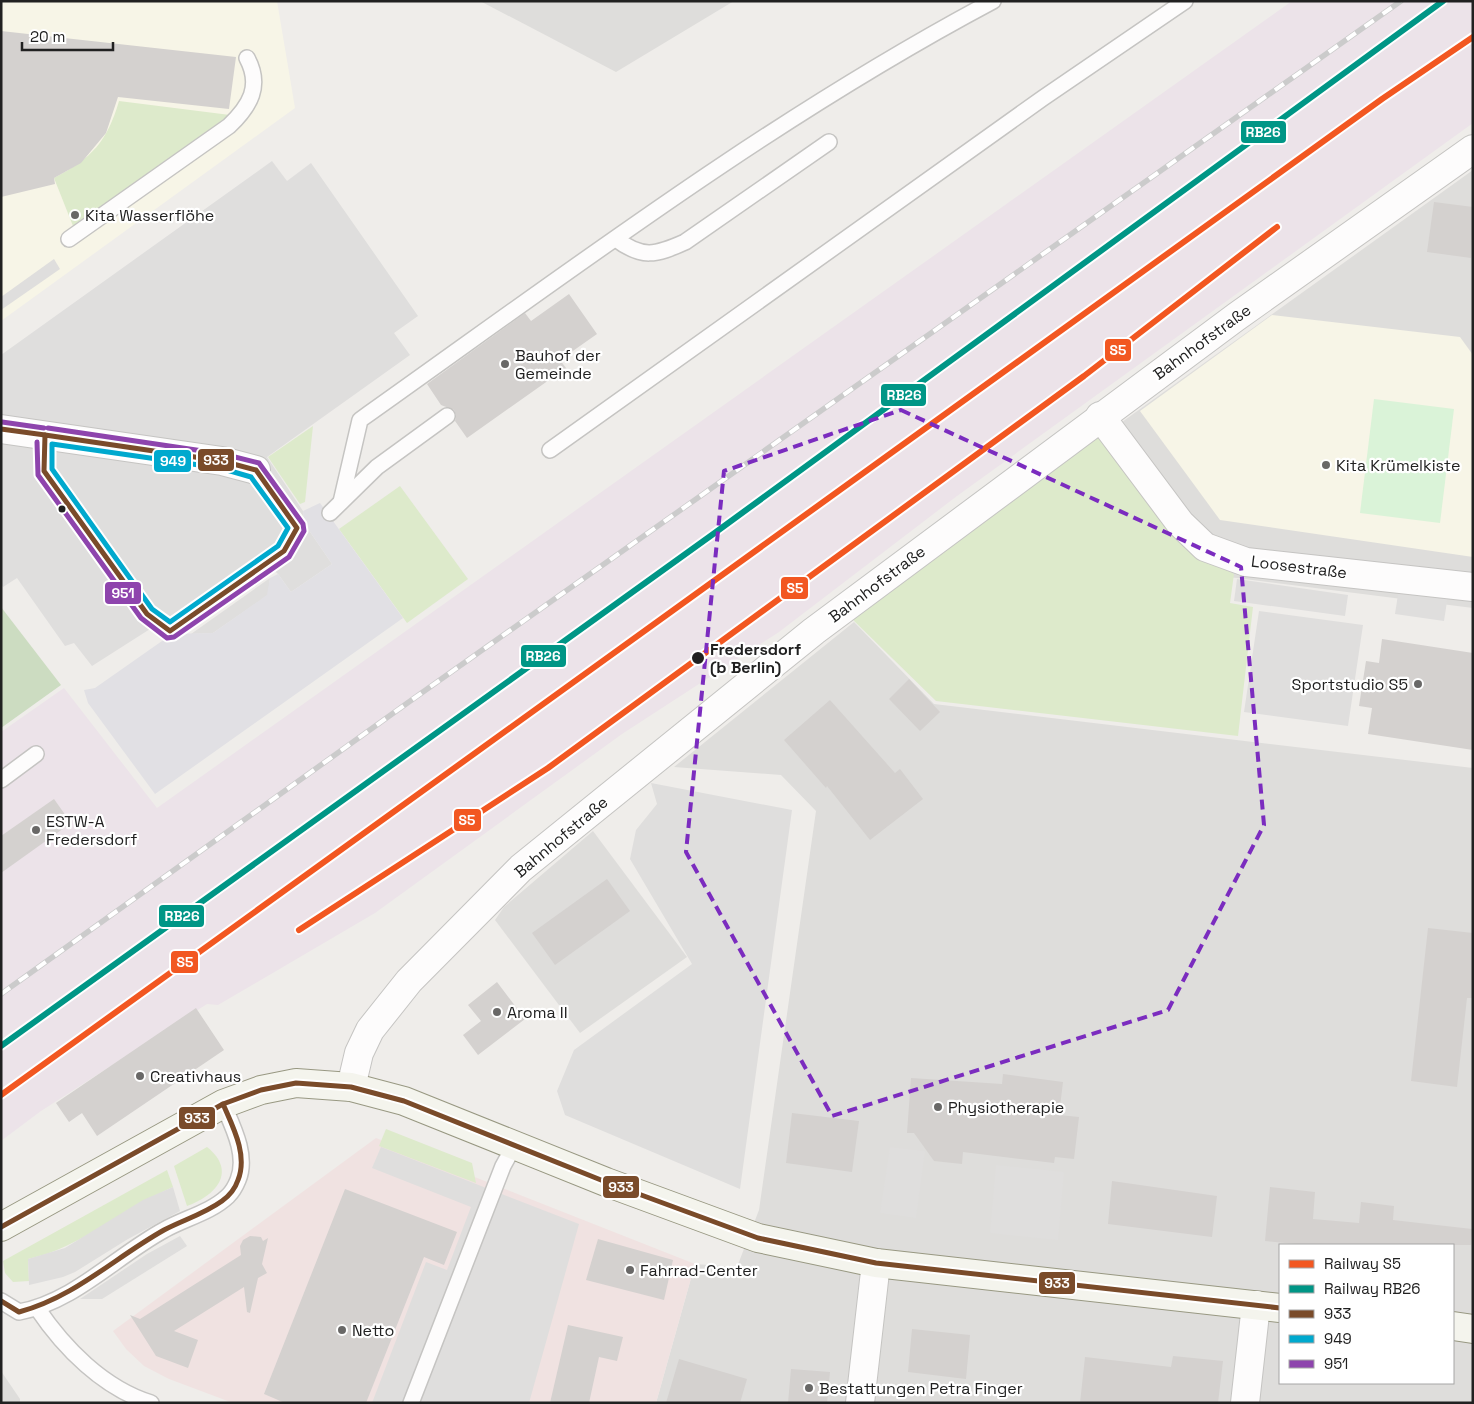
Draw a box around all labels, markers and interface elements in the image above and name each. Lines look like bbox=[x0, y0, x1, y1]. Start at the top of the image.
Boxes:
scale bar bbox=[22, 20, 114, 52]
text: 20 m bbox=[30, 27, 65, 46]
line badge: RB26 bbox=[1240, 120, 1287, 144]
text: RB26 bbox=[1245, 123, 1281, 141]
place label: Kita Wasserflöhe bbox=[85, 205, 214, 226]
marker: Kita Wasserflöhe bbox=[69, 209, 81, 221]
street label: Bahnhofstraße bbox=[1149, 299, 1255, 385]
line badge: S5 bbox=[1104, 338, 1132, 362]
text: S5 bbox=[1110, 341, 1126, 359]
place label: Bauhof der Gemeinde bbox=[515, 345, 601, 384]
marker: Bauhof der Gemeinde bbox=[499, 358, 511, 370]
line badge: RB26 bbox=[880, 383, 927, 407]
text: RB26 bbox=[886, 386, 922, 404]
line badge: 933 bbox=[197, 448, 235, 472]
line badge: 949 bbox=[153, 449, 192, 473]
text: 933 bbox=[203, 451, 229, 469]
text: 949 bbox=[160, 452, 186, 470]
place label: Kita Krümelkiste bbox=[1336, 455, 1460, 476]
marker: Kita Krümelkiste bbox=[1320, 459, 1332, 471]
unlabelled marker bbox=[57, 504, 67, 514]
street label: Bahnhofstraße bbox=[824, 541, 930, 627]
street label: Loosestraße bbox=[1250, 551, 1348, 583]
line badge: S5 bbox=[780, 576, 809, 600]
text: S5 bbox=[787, 579, 803, 597]
line badge: 951 bbox=[104, 581, 142, 605]
text: 951 bbox=[111, 584, 135, 602]
place label: Fredersdorf (b Berlin) bbox=[710, 639, 801, 678]
line badge: RB26 bbox=[520, 644, 567, 668]
text: RB26 bbox=[525, 647, 561, 665]
marker: Fredersdorf (b Berlin) bbox=[690, 650, 706, 666]
place label: Sportstudio S5 bbox=[1292, 674, 1408, 695]
marker: Sportstudio S5 bbox=[1412, 678, 1424, 690]
street label: Bahnhofstraße bbox=[510, 792, 612, 882]
line badge: S5 bbox=[453, 808, 482, 832]
place label: ESTW-A Fredersdorf bbox=[46, 811, 137, 850]
text: S5 bbox=[459, 811, 475, 829]
marker: ESTW-A Fredersdorf bbox=[30, 824, 42, 836]
line badge: RB26 bbox=[158, 904, 205, 928]
text: RB26 bbox=[164, 907, 200, 925]
line badge: S5 bbox=[170, 950, 199, 974]
text: S5 bbox=[177, 953, 193, 971]
place label: Aroma II bbox=[507, 1002, 568, 1023]
marker: Aroma II bbox=[491, 1006, 503, 1018]
place label: Creativhaus bbox=[150, 1066, 241, 1087]
marker: Creativhaus bbox=[134, 1070, 146, 1082]
place label: Physiotherapie bbox=[948, 1097, 1064, 1118]
marker: Physiotherapie bbox=[932, 1101, 944, 1113]
line badge: 933 bbox=[178, 1106, 216, 1130]
text: 933 bbox=[184, 1109, 210, 1127]
line badge: 933 bbox=[602, 1175, 640, 1199]
text: 933 bbox=[608, 1178, 634, 1196]
legend bbox=[1279, 1244, 1454, 1384]
text: Railway S5 bbox=[1324, 1254, 1401, 1273]
place label: Fahrrad-Center bbox=[640, 1260, 758, 1281]
marker: Fahrrad-Center bbox=[624, 1264, 636, 1276]
line badge: 933 bbox=[1038, 1271, 1076, 1295]
text: 933 bbox=[1044, 1274, 1070, 1292]
text: Railway RB26 bbox=[1324, 1279, 1420, 1298]
text: 933 bbox=[1324, 1304, 1351, 1323]
place label: Netto bbox=[352, 1320, 395, 1341]
marker: Netto bbox=[336, 1324, 348, 1336]
text: 949 bbox=[1324, 1329, 1352, 1348]
text: 951 bbox=[1324, 1354, 1348, 1373]
place label: Bestattungen Petra Finger bbox=[819, 1378, 1023, 1399]
marker: Bestattungen Petra Finger bbox=[803, 1382, 815, 1394]

